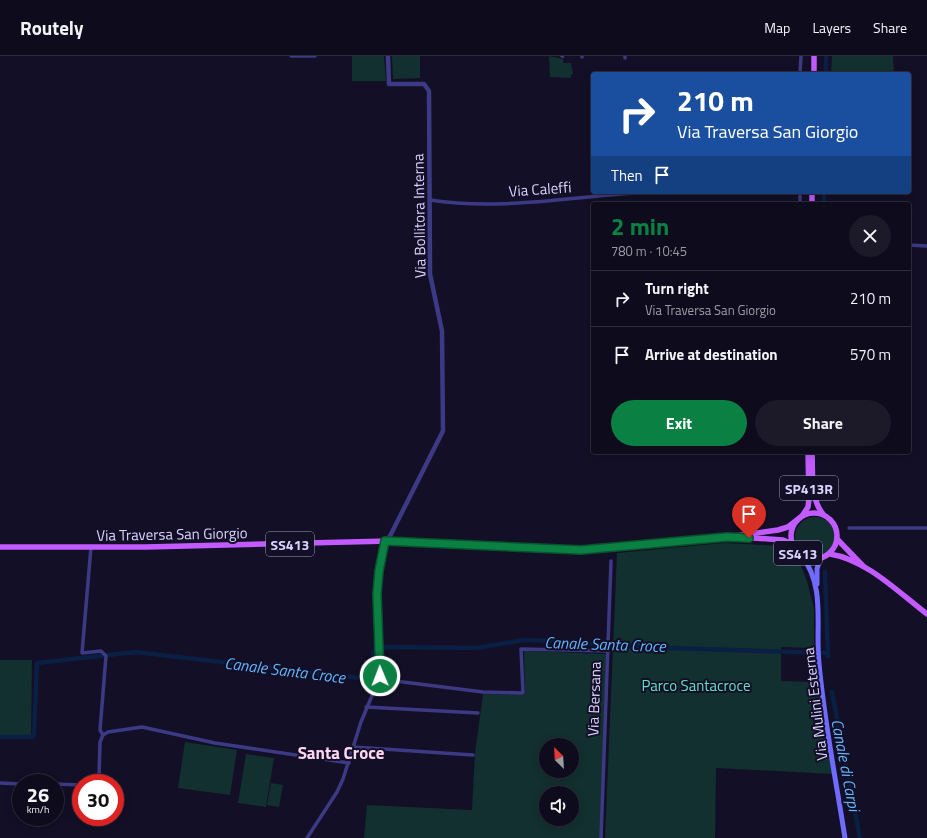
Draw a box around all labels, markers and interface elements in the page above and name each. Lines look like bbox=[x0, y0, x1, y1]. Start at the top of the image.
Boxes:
text: Routely bbox=[20, 13, 83, 42]
text: Map bbox=[764, 17, 790, 38]
text: Layers bbox=[812, 17, 851, 38]
text: Share bbox=[873, 17, 907, 38]
text: 210 m bbox=[677, 79, 754, 122]
icon: right bbox=[611, 88, 663, 140]
text: Via Traversa San Giorgio bbox=[677, 118, 858, 145]
street label: Via Bollitora Interna bbox=[406, 153, 432, 279]
text: Then bbox=[611, 164, 643, 187]
icon: arrive bbox=[651, 164, 673, 186]
street label: Via Caleffi bbox=[508, 175, 572, 203]
text: 2 min bbox=[611, 208, 669, 244]
button: close bbox=[849, 215, 891, 257]
text: 780 m · 10:45 bbox=[611, 241, 687, 261]
text: Turn right bbox=[645, 277, 709, 300]
text: 210 m bbox=[850, 287, 891, 310]
icon: right bbox=[611, 288, 633, 310]
text: Via Traversa San Giorgio bbox=[645, 300, 776, 320]
text: Arrive at destination bbox=[645, 343, 778, 366]
text: 570 m bbox=[850, 343, 891, 366]
icon: arrive bbox=[611, 344, 633, 366]
button: Exit bbox=[611, 400, 747, 446]
button: Share bbox=[755, 400, 891, 446]
road number: SP413R bbox=[780, 476, 838, 500]
pin bbox=[732, 497, 766, 538]
icon: arrive bbox=[738, 503, 760, 525]
street label: Via Traversa San Giorgio bbox=[96, 521, 248, 547]
road number: SS413 bbox=[266, 532, 314, 556]
road number: SS413 bbox=[774, 541, 822, 565]
water label: Canale Santa Croce bbox=[544, 630, 668, 658]
street label: Via Mulini Esterna bbox=[797, 646, 833, 762]
water label: Canale Santa Croce bbox=[223, 651, 348, 689]
position arrow bbox=[359, 655, 401, 697]
street label: Via Bersana bbox=[581, 661, 607, 737]
park label: Parco Santacroce bbox=[641, 674, 751, 697]
water label: Canale di Carpi bbox=[825, 717, 867, 815]
north arrow bbox=[539, 738, 579, 778]
map controls bbox=[539, 738, 579, 826]
district label: Santa Croce bbox=[298, 740, 385, 766]
speed limit sign: 30 bbox=[72, 774, 124, 826]
text: 26 bbox=[27, 779, 49, 810]
button: sound bbox=[539, 786, 579, 826]
text: km/h bbox=[27, 802, 49, 817]

